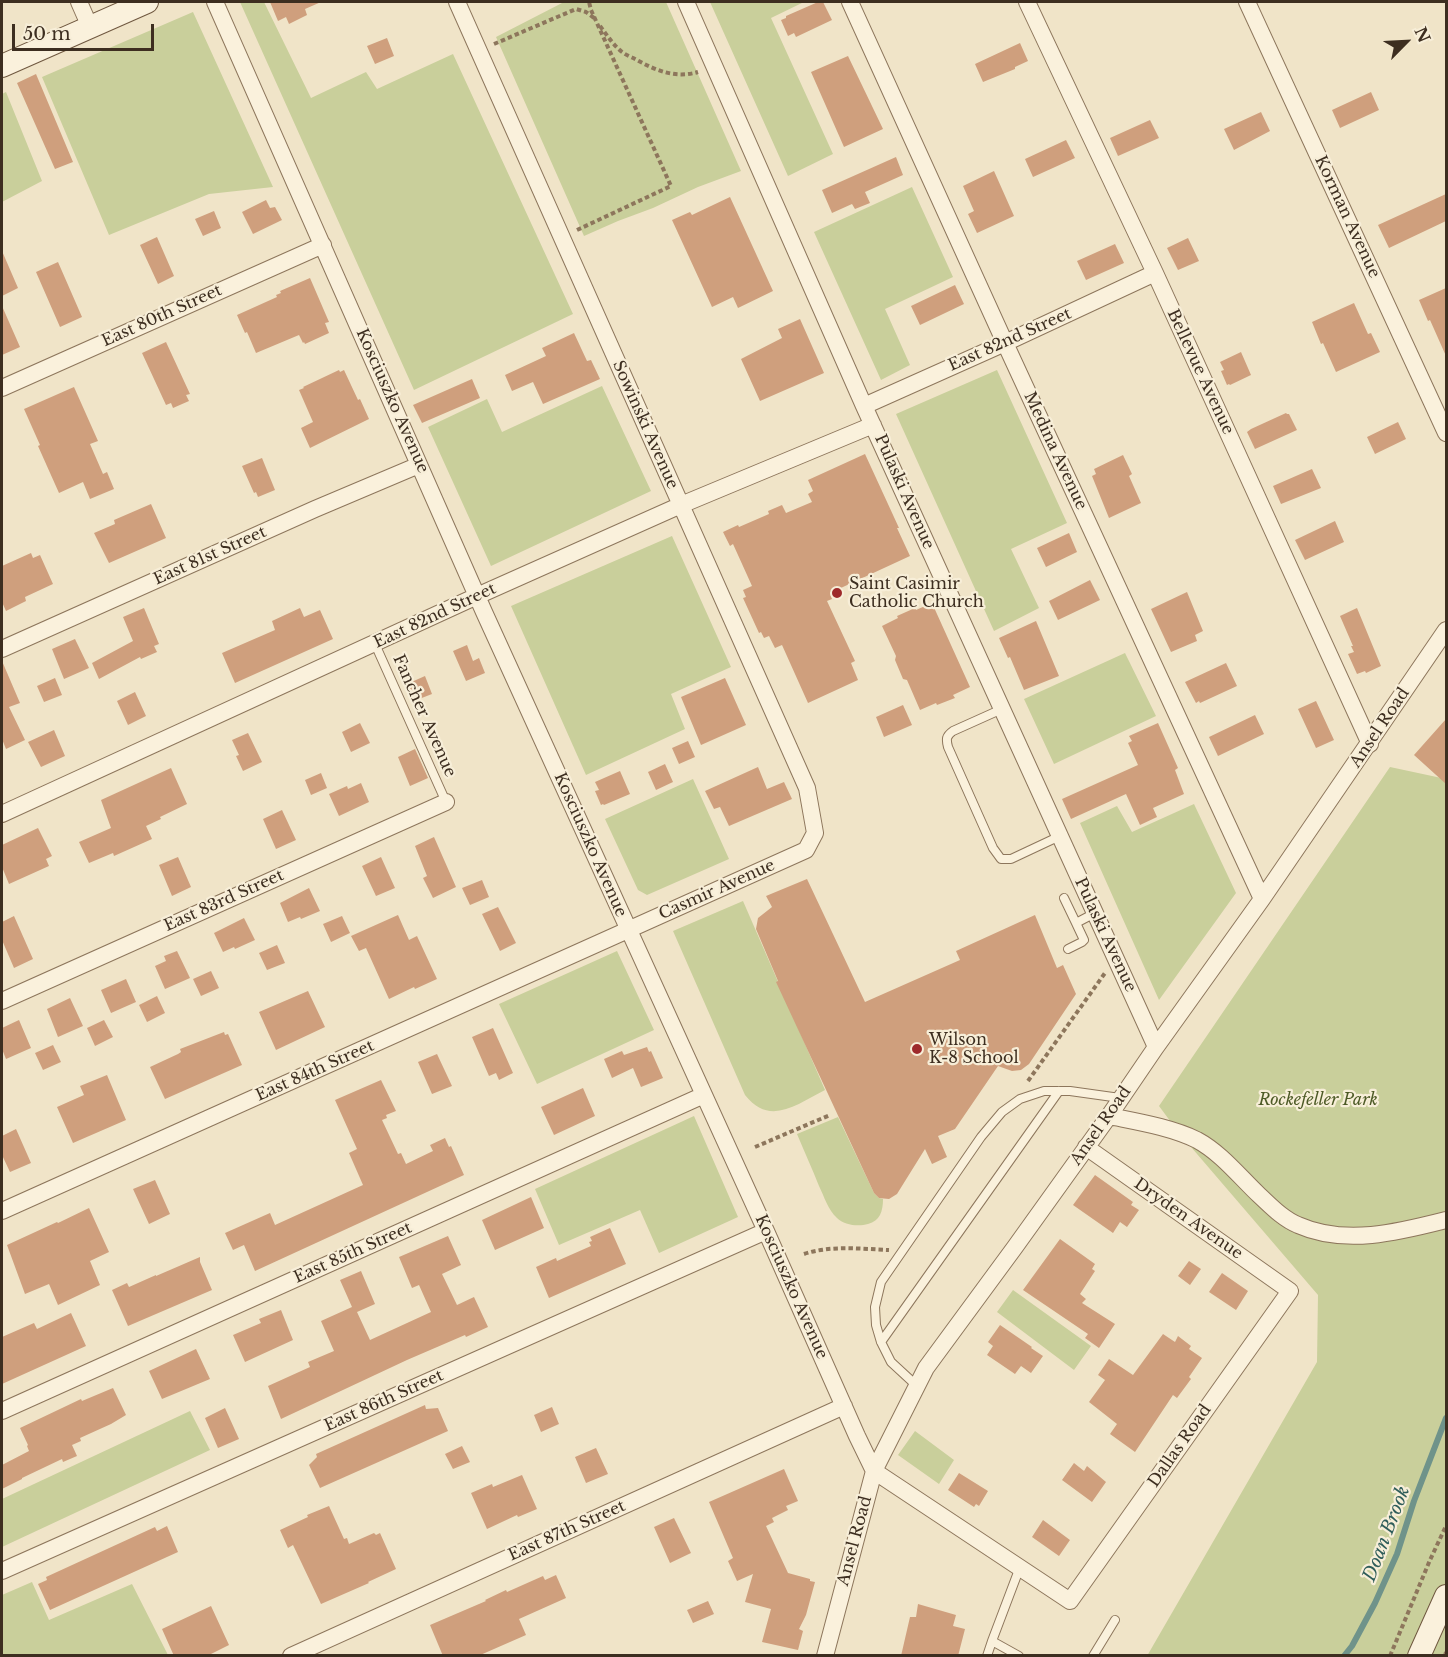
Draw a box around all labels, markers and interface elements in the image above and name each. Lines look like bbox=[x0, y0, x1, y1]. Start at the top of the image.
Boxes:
scale bar bbox=[15, 12, 158, 50]
north arrow bbox=[1376, 12, 1436, 72]
text: 50 m bbox=[23, 23, 71, 45]
text: N bbox=[1410, 24, 1435, 46]
street label: Korman Avenue bbox=[1310, 153, 1384, 281]
street label: East 80th Street bbox=[99, 281, 225, 351]
street label: East 82nd Street bbox=[946, 304, 1074, 376]
street label: Bellevue Avenue bbox=[1163, 306, 1237, 438]
street label: Kosciuszko Avenue bbox=[352, 326, 432, 476]
street label: Sowinski Avenue bbox=[608, 358, 682, 492]
street label: Medina Avenue bbox=[1019, 389, 1091, 513]
street label: Pulaski Avenue bbox=[870, 432, 938, 552]
street label: East 81st Street bbox=[151, 523, 269, 589]
place label: Saint Casimir Catholic Church bbox=[849, 574, 984, 612]
street label: East 82nd Street bbox=[371, 579, 499, 653]
marker: Saint Casimir Catholic Church bbox=[830, 586, 844, 600]
street label: Fancher Avenue bbox=[388, 652, 460, 780]
street label: Ansel Road bbox=[1346, 684, 1414, 772]
street label: Kosciuszko Avenue bbox=[550, 770, 630, 920]
street label: Casmir Avenue bbox=[656, 856, 778, 924]
street label: East 83rd Street bbox=[161, 866, 287, 936]
street label: Pulaski Avenue bbox=[1070, 875, 1140, 995]
place label: Wilson K-8 School bbox=[929, 1030, 1019, 1068]
street label: East 84th Street bbox=[253, 1036, 377, 1106]
marker: Wilson K-8 School bbox=[910, 1042, 924, 1056]
street label: Ansel Road bbox=[1067, 1083, 1135, 1169]
park label: Rockefeller Park bbox=[1258, 1090, 1378, 1110]
street label: Dryden Avenue bbox=[1130, 1174, 1246, 1264]
street label: Kosciuszko Avenue bbox=[751, 1212, 831, 1362]
street label: East 85th Street bbox=[291, 1218, 415, 1288]
street label: East 86th Street bbox=[322, 1366, 446, 1436]
street label: Dallas Road bbox=[1144, 1401, 1216, 1491]
water label: Doan Brook bbox=[1359, 1483, 1415, 1585]
street label: Ansel Road bbox=[834, 1494, 876, 1588]
street label: East 87th Street bbox=[506, 1497, 628, 1565]

